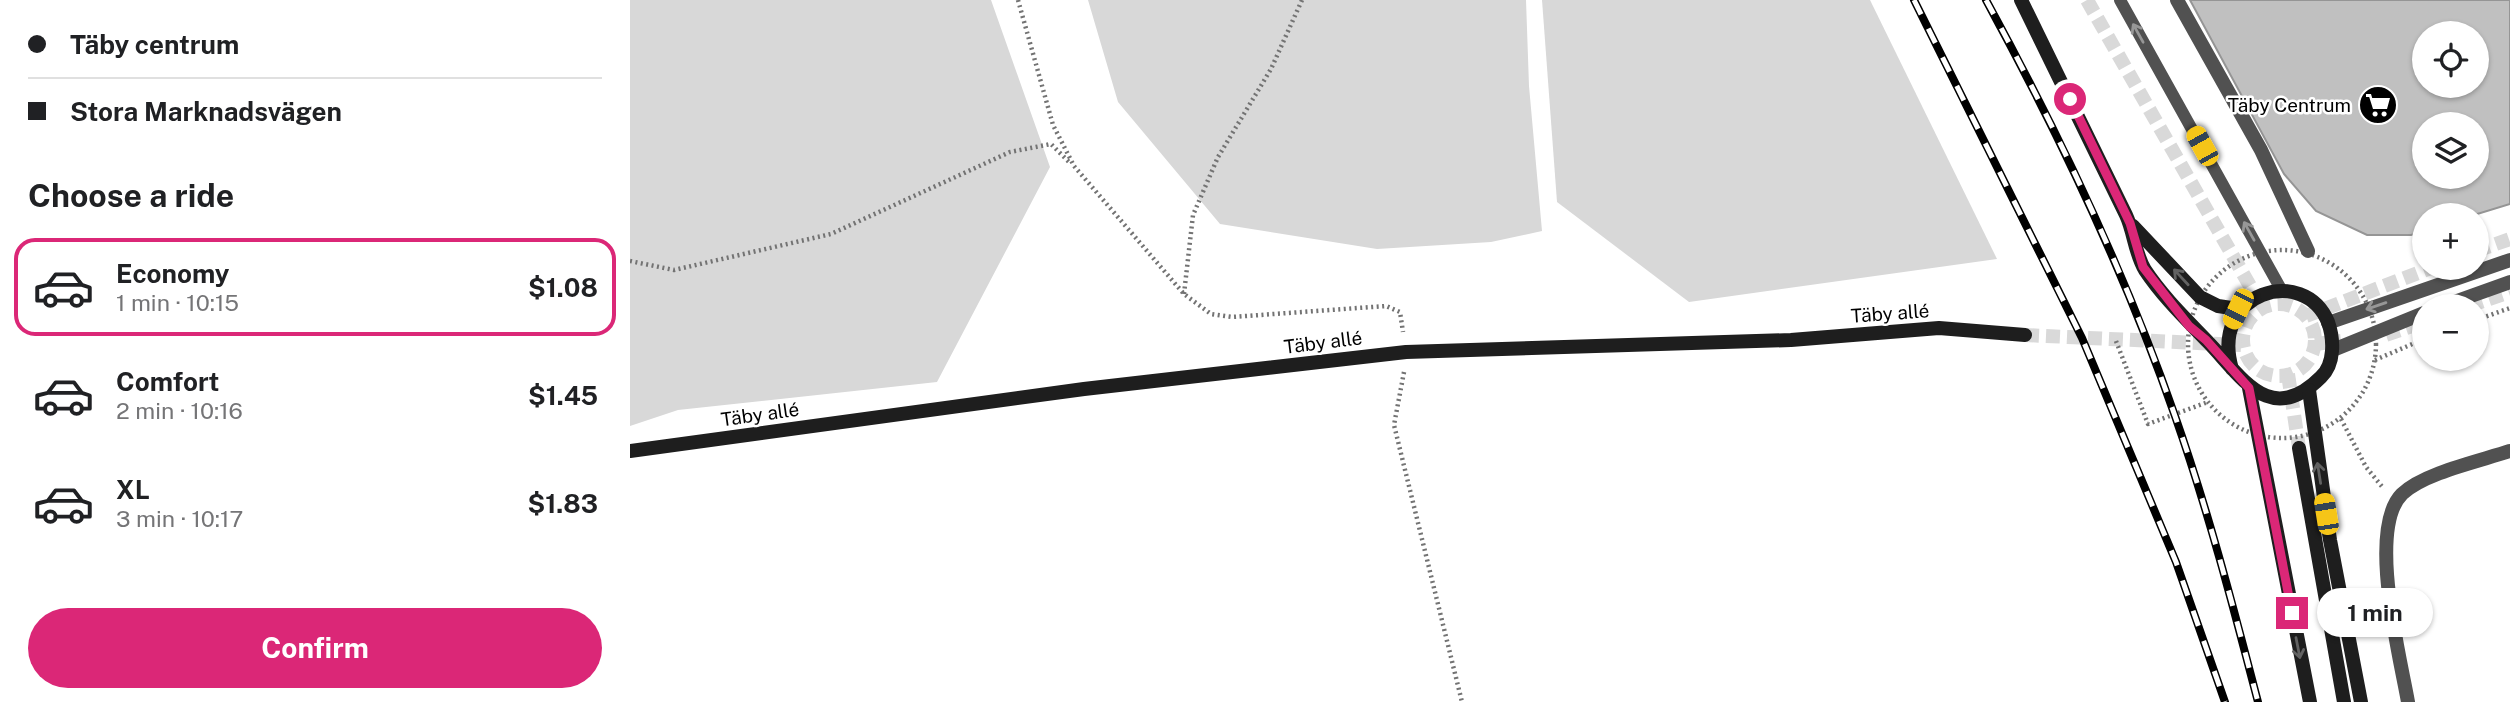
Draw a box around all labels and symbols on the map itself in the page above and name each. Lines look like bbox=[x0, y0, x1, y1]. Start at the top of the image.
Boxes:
one-way arrow bbox=[2131, 23, 2145, 43]
route start bbox=[2054, 83, 2086, 115]
supermarket icon: Täby Centrum bbox=[2357, 84, 2399, 126]
place label: Täby Centrum bbox=[2228, 94, 2351, 116]
car bbox=[2183, 123, 2222, 169]
one-way arrow bbox=[2242, 221, 2256, 242]
one-way arrow bbox=[2173, 268, 2189, 286]
car bbox=[2220, 286, 2257, 332]
street label: Täby allé bbox=[1850, 299, 1930, 327]
one-way arrow bbox=[2366, 301, 2388, 313]
street label: Täby allé bbox=[1283, 326, 1363, 358]
street label: Täby allé bbox=[720, 398, 800, 430]
one-way arrow bbox=[2312, 462, 2325, 485]
car bbox=[2313, 492, 2340, 536]
callout: 1 min bbox=[2316, 588, 2432, 638]
route end bbox=[2276, 597, 2308, 629]
one-way arrow bbox=[2292, 636, 2306, 659]

